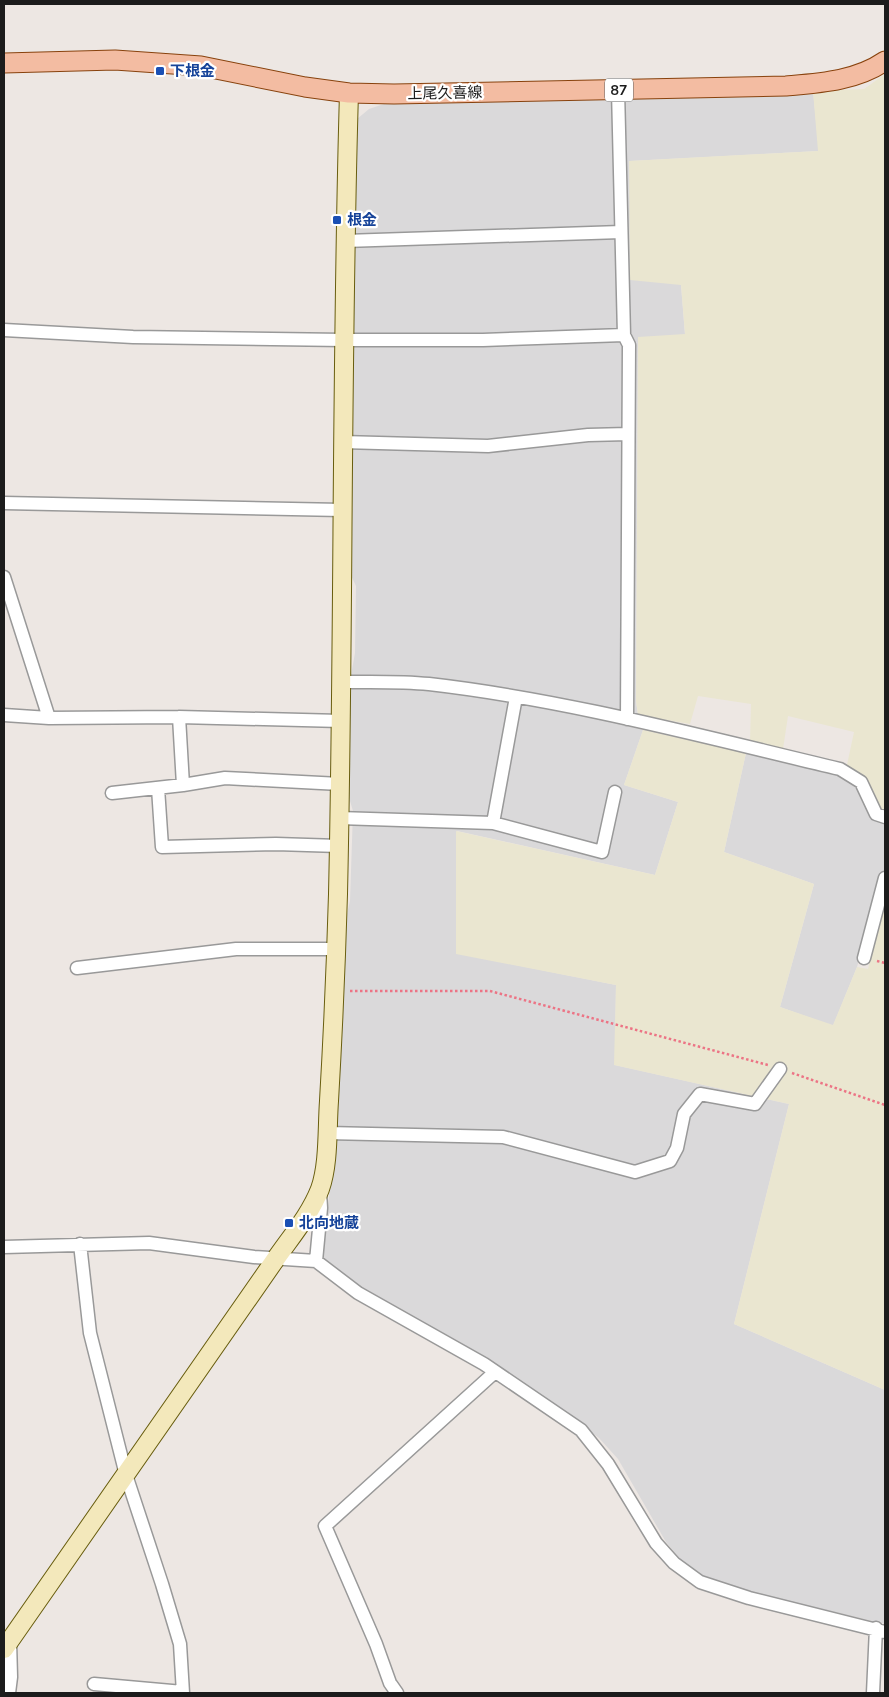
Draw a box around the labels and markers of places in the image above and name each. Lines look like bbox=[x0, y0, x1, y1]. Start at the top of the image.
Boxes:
place label: 下根金 bbox=[170, 61, 215, 80]
marker: 下根金 bbox=[154, 65, 166, 77]
place label: 根金 bbox=[347, 210, 377, 229]
marker: 根金 bbox=[331, 214, 343, 226]
place label: 北向地蔵 bbox=[299, 1213, 359, 1232]
marker: 北向地蔵 bbox=[283, 1217, 295, 1229]

